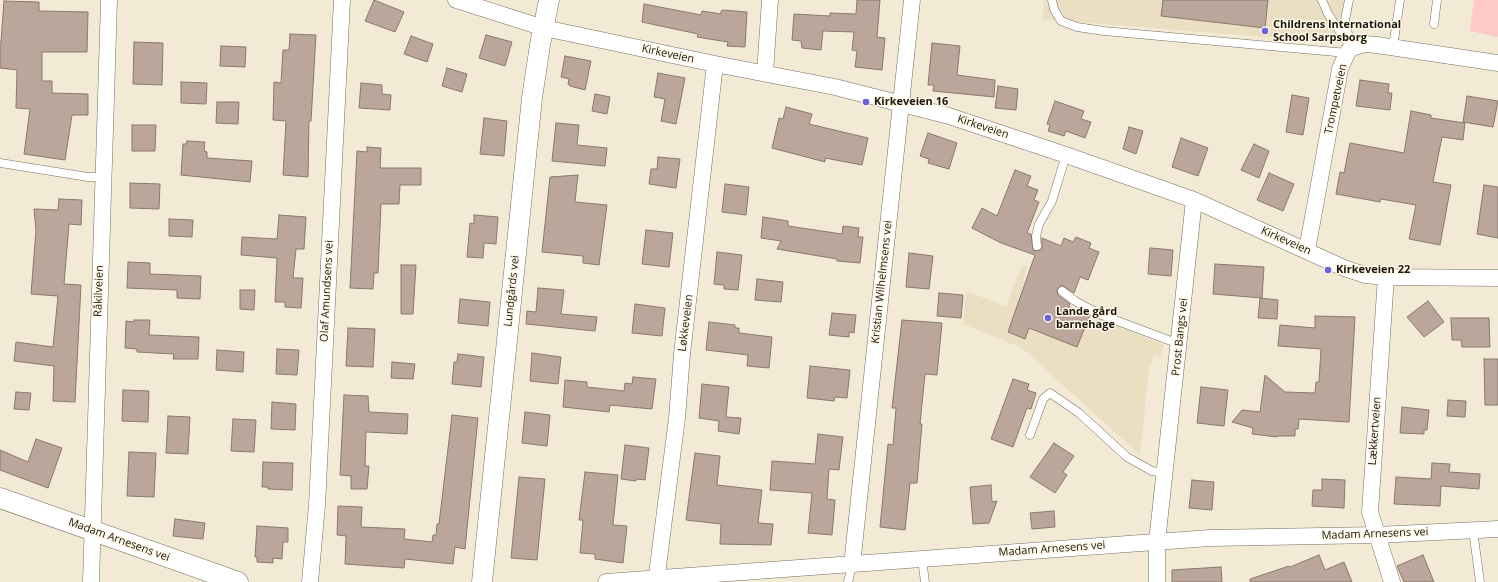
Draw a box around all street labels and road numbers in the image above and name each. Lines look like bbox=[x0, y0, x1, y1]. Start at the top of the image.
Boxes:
street label: Kirkeveien bbox=[641, 42, 695, 66]
street label: Trompetveien bbox=[1322, 63, 1350, 135]
street label: Kirkeveien bbox=[956, 112, 1010, 142]
street label: Kristian Wilhelmsens vei bbox=[869, 220, 895, 344]
street label: Kirkeveien bbox=[1259, 224, 1313, 258]
street label: Olaf Amundsens vei bbox=[318, 240, 336, 342]
street label: Lundgårds vei bbox=[502, 255, 522, 327]
street label: Råkilveien bbox=[92, 265, 106, 317]
street label: Løkkeveien bbox=[676, 294, 696, 352]
street label: Prost Bangs vei bbox=[1169, 297, 1191, 377]
street label: Lækkertveien bbox=[1366, 396, 1384, 466]
street label: Madam Arnesens vei bbox=[66, 516, 172, 564]
street label: Madam Arnesens vei bbox=[1321, 526, 1429, 542]
street label: Madam Arnesens vei bbox=[998, 539, 1106, 559]

